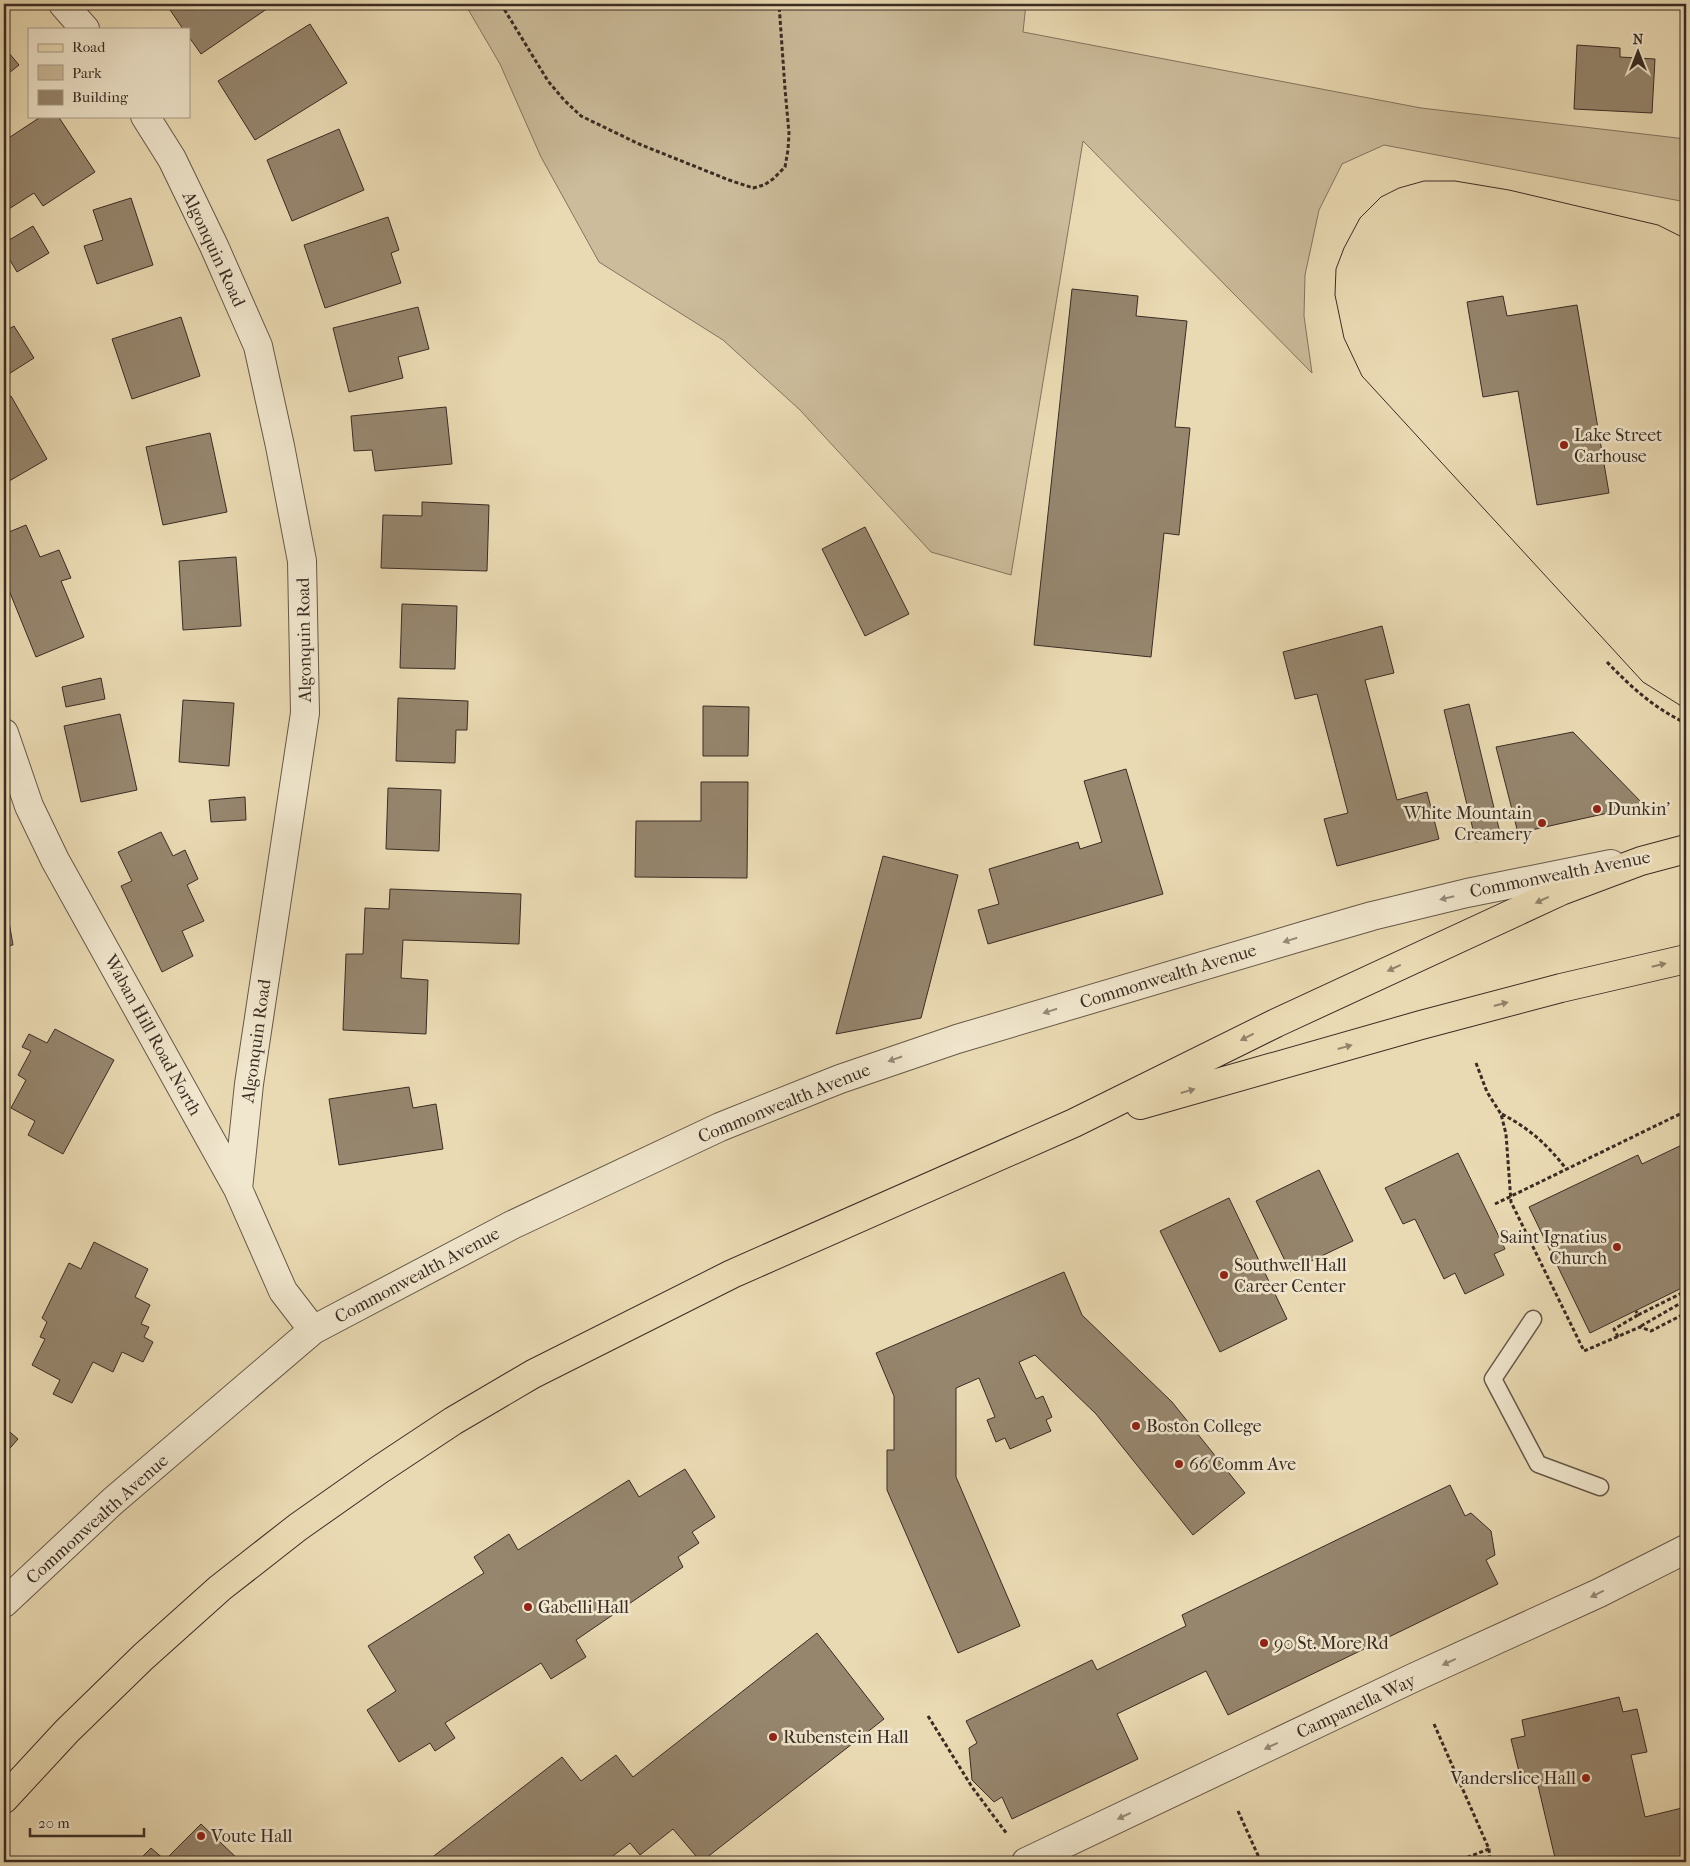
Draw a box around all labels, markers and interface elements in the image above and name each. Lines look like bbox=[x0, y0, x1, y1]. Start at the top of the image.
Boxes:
legend bbox=[28, 28, 190, 118]
north arrow bbox=[1612, 28, 1662, 78]
text: N bbox=[1633, 31, 1644, 48]
text: Road bbox=[72, 38, 106, 56]
text: Park bbox=[72, 64, 102, 82]
text: Building bbox=[72, 88, 129, 106]
street label: Algonquin Road bbox=[177, 187, 249, 310]
place label: Lake Street Carhouse bbox=[1574, 425, 1663, 467]
marker: Lake Street Carhouse bbox=[1558, 439, 1570, 451]
street label: Algonquin Road bbox=[293, 577, 316, 704]
place label: Dunkin' bbox=[1607, 799, 1670, 820]
place label: White Mountain Creamery bbox=[1403, 803, 1533, 845]
marker: Dunkin' bbox=[1591, 803, 1603, 815]
marker: White Mountain Creamery bbox=[1536, 817, 1548, 829]
street label: Commonwealth Avenue bbox=[1468, 847, 1652, 902]
one-way arrow bbox=[1439, 894, 1454, 902]
one-way arrow bbox=[1535, 896, 1549, 904]
one-way arrow bbox=[1282, 936, 1297, 944]
street label: Commonwealth Avenue bbox=[1077, 940, 1259, 1013]
street label: Waban Hill Road North bbox=[99, 950, 206, 1119]
one-way arrow bbox=[1652, 961, 1667, 969]
one-way arrow bbox=[1387, 965, 1401, 973]
street label: Algonquin Road bbox=[237, 978, 276, 1105]
one-way arrow bbox=[1494, 1000, 1509, 1008]
one-way arrow bbox=[1043, 1007, 1058, 1015]
one-way arrow bbox=[1240, 1033, 1254, 1041]
one-way arrow bbox=[1337, 1042, 1352, 1050]
one-way arrow bbox=[887, 1055, 902, 1063]
street label: Commonwealth Avenue bbox=[695, 1059, 873, 1148]
one-way arrow bbox=[1181, 1087, 1196, 1095]
street label: Commonwealth Avenue bbox=[331, 1223, 503, 1328]
place label: Saint Ignatius Church bbox=[1500, 1227, 1607, 1269]
marker: Saint Ignatius Church bbox=[1611, 1241, 1623, 1253]
place label: Southwell Hall Career Center bbox=[1234, 1255, 1347, 1297]
marker: Southwell Hall Career Center bbox=[1218, 1269, 1230, 1281]
place label: Boston College bbox=[1146, 1416, 1262, 1437]
marker: Boston College bbox=[1130, 1420, 1142, 1432]
street label: Commonwealth Avenue bbox=[22, 1450, 173, 1589]
place label: 66 Comm Ave bbox=[1189, 1454, 1296, 1475]
marker: 66 Comm Ave bbox=[1173, 1458, 1185, 1470]
one-way arrow bbox=[1590, 1590, 1604, 1598]
place label: Gabelli Hall bbox=[538, 1597, 629, 1618]
marker: Gabelli Hall bbox=[522, 1601, 534, 1613]
place label: 90 St. More Rd bbox=[1274, 1633, 1389, 1654]
marker: 90 St. More Rd bbox=[1258, 1637, 1270, 1649]
one-way arrow bbox=[1442, 1658, 1456, 1666]
street label: Campanella Way bbox=[1293, 1669, 1420, 1743]
place label: Rubenstein Hall bbox=[783, 1727, 909, 1748]
marker: Rubenstein Hall bbox=[767, 1731, 779, 1743]
one-way arrow bbox=[1264, 1742, 1278, 1750]
place label: Vanderslice Hall bbox=[1449, 1768, 1576, 1789]
marker: Vanderslice Hall bbox=[1580, 1772, 1592, 1784]
scale bar bbox=[30, 1806, 144, 1838]
one-way arrow bbox=[1117, 1812, 1131, 1820]
text: 20 m bbox=[38, 1814, 70, 1832]
place label: Voute Hall bbox=[210, 1826, 292, 1847]
marker: Voute Hall bbox=[195, 1830, 207, 1842]

